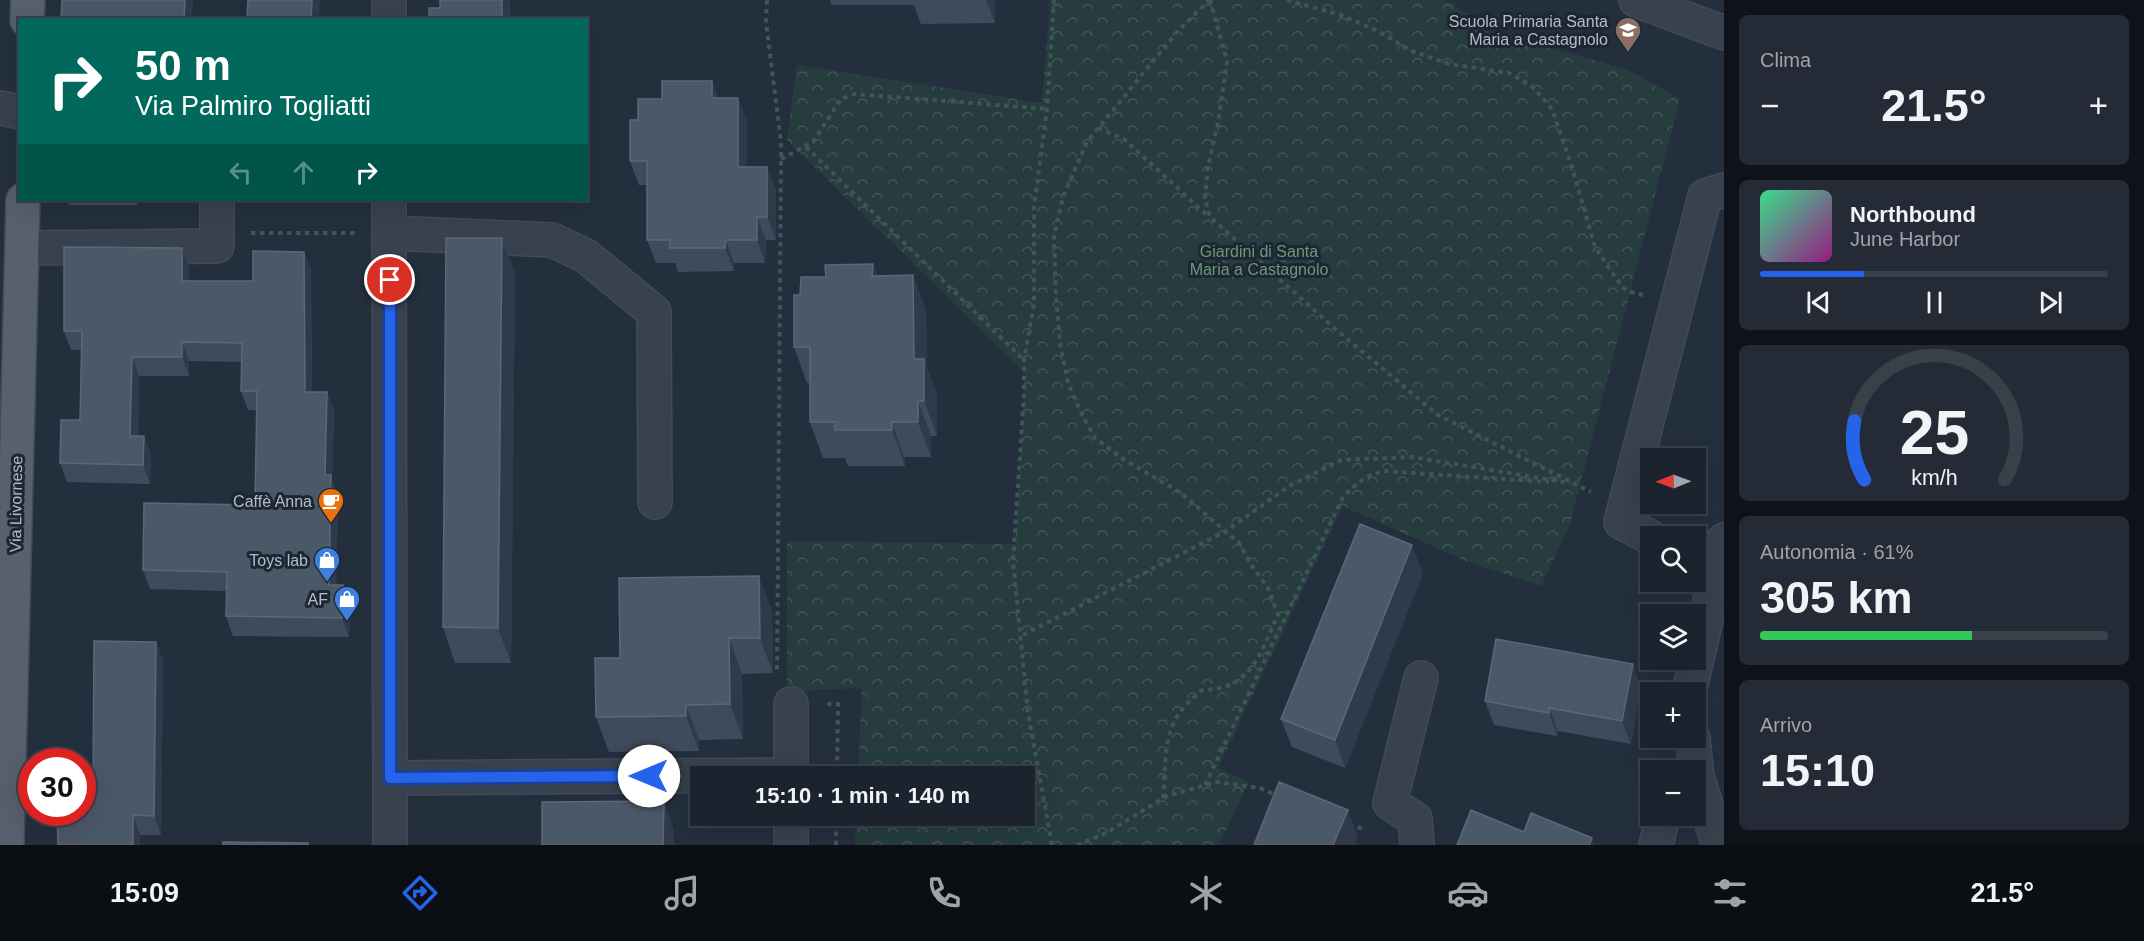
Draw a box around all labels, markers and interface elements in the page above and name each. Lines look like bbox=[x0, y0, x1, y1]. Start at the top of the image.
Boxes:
place label: Scuola Primaria Santa Maria a Castagnolo bbox=[1449, 13, 1608, 48]
school or university icon: Scuola Primaria Santa Maria a Castagnolo bbox=[1613, 15, 1643, 53]
icon: right bbox=[36, 42, 114, 120]
text: 50 m bbox=[135, 42, 231, 89]
text: Clima bbox=[1760, 49, 1811, 71]
text: 21.5° bbox=[1881, 80, 1987, 131]
text: − bbox=[1760, 87, 1779, 124]
text: + bbox=[2089, 87, 2108, 124]
text: Via Palmiro Togliatti bbox=[135, 91, 371, 121]
icon: left bbox=[224, 156, 257, 189]
icon: ahead bbox=[287, 156, 320, 189]
icon: right bbox=[350, 156, 383, 189]
text: Northbound bbox=[1850, 202, 1976, 227]
text: June Harbor bbox=[1850, 228, 1960, 250]
park label: Giardini di Santa Maria a Castagnolo bbox=[1190, 243, 1328, 278]
pin bbox=[364, 254, 415, 305]
icon: arrive bbox=[373, 263, 406, 296]
icon: previous bbox=[1802, 286, 1835, 319]
icon: pause bbox=[1918, 286, 1951, 319]
icon: next bbox=[2034, 286, 2067, 319]
text: 25 bbox=[1899, 398, 1969, 467]
north arrow bbox=[1640, 448, 1706, 514]
map controls bbox=[1640, 448, 1706, 826]
street label: Via Livornese bbox=[7, 455, 25, 552]
text: km/h bbox=[1911, 466, 1957, 490]
cafe icon: Caffè Anna bbox=[316, 486, 346, 524]
place label: Caffè Anna bbox=[233, 493, 312, 510]
button: search bbox=[1640, 526, 1706, 592]
text: Autonomia · 61% bbox=[1760, 541, 1913, 563]
shop icon: Toys lab bbox=[312, 545, 342, 583]
place label: Toys lab bbox=[249, 552, 308, 569]
text: 305 km bbox=[1760, 572, 1913, 623]
shop icon: AF bbox=[332, 584, 362, 622]
place label: AF bbox=[308, 591, 328, 608]
button: layers bbox=[1640, 604, 1706, 670]
button: + bbox=[1640, 682, 1706, 748]
text: Arrivo bbox=[1760, 714, 1812, 736]
position arrow bbox=[617, 744, 681, 808]
text: 15:10 bbox=[1760, 745, 1875, 796]
speed limit sign: 30 bbox=[18, 748, 96, 826]
button: − bbox=[1640, 760, 1706, 826]
text: 15:10 · 1 min · 140 m bbox=[755, 783, 970, 808]
icon: directions bbox=[399, 872, 441, 914]
icon: music bbox=[661, 872, 703, 914]
icon: phone bbox=[923, 872, 965, 914]
icon: climate bbox=[1185, 872, 1227, 914]
icon: car bbox=[1447, 872, 1489, 914]
icon: filters bbox=[1709, 872, 1751, 914]
text: 15:09 bbox=[110, 878, 179, 908]
text: 21.5° bbox=[1971, 878, 2034, 908]

